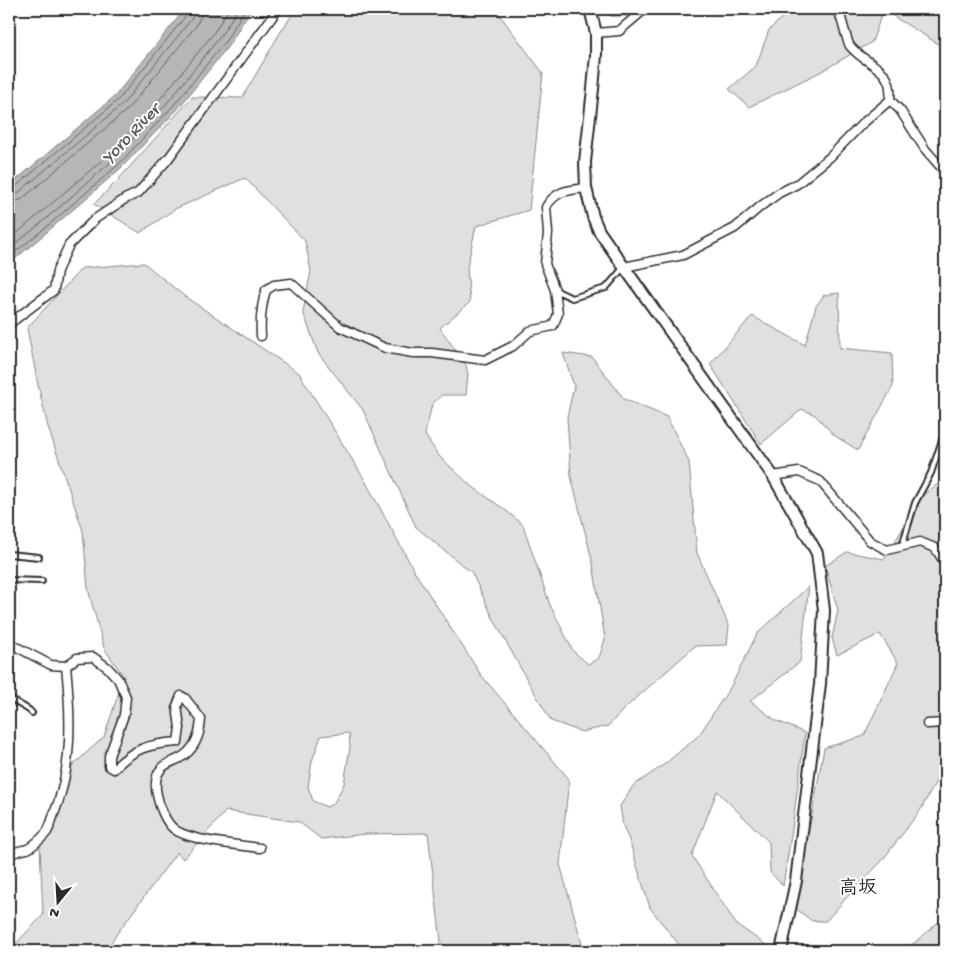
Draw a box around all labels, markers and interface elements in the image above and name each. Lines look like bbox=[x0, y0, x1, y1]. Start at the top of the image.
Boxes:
water label: Yoro River bbox=[98, 98, 168, 169]
district label: 高坂 bbox=[839, 877, 877, 901]
north arrow bbox=[32, 878, 82, 928]
text: N bbox=[48, 902, 62, 921]

